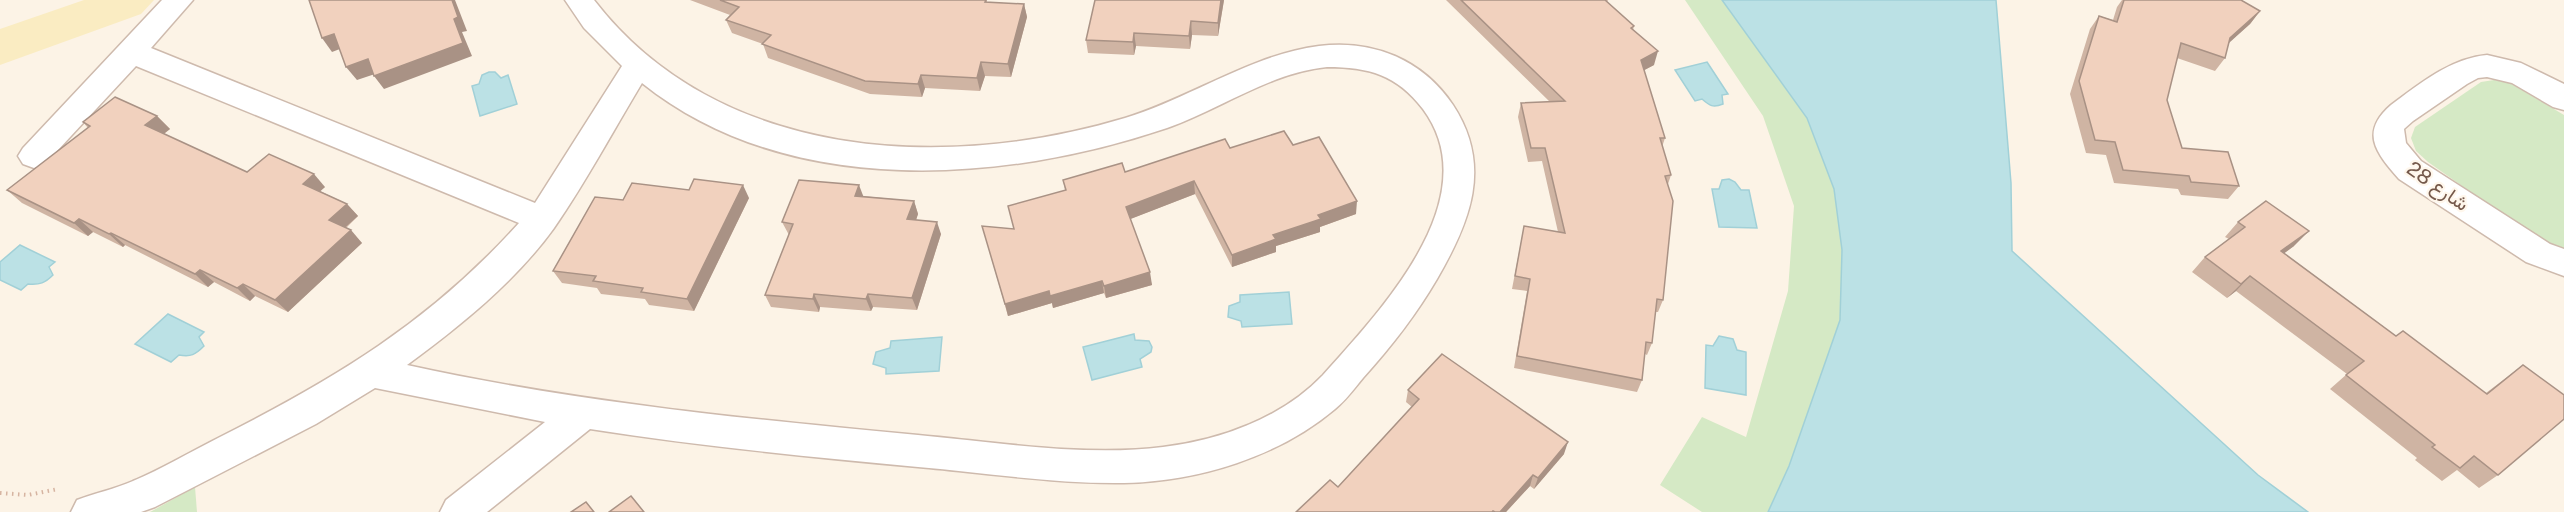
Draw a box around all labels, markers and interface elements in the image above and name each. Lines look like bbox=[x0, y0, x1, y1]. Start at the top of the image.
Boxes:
street label: شارع 28 bbox=[2401, 156, 2474, 218]

